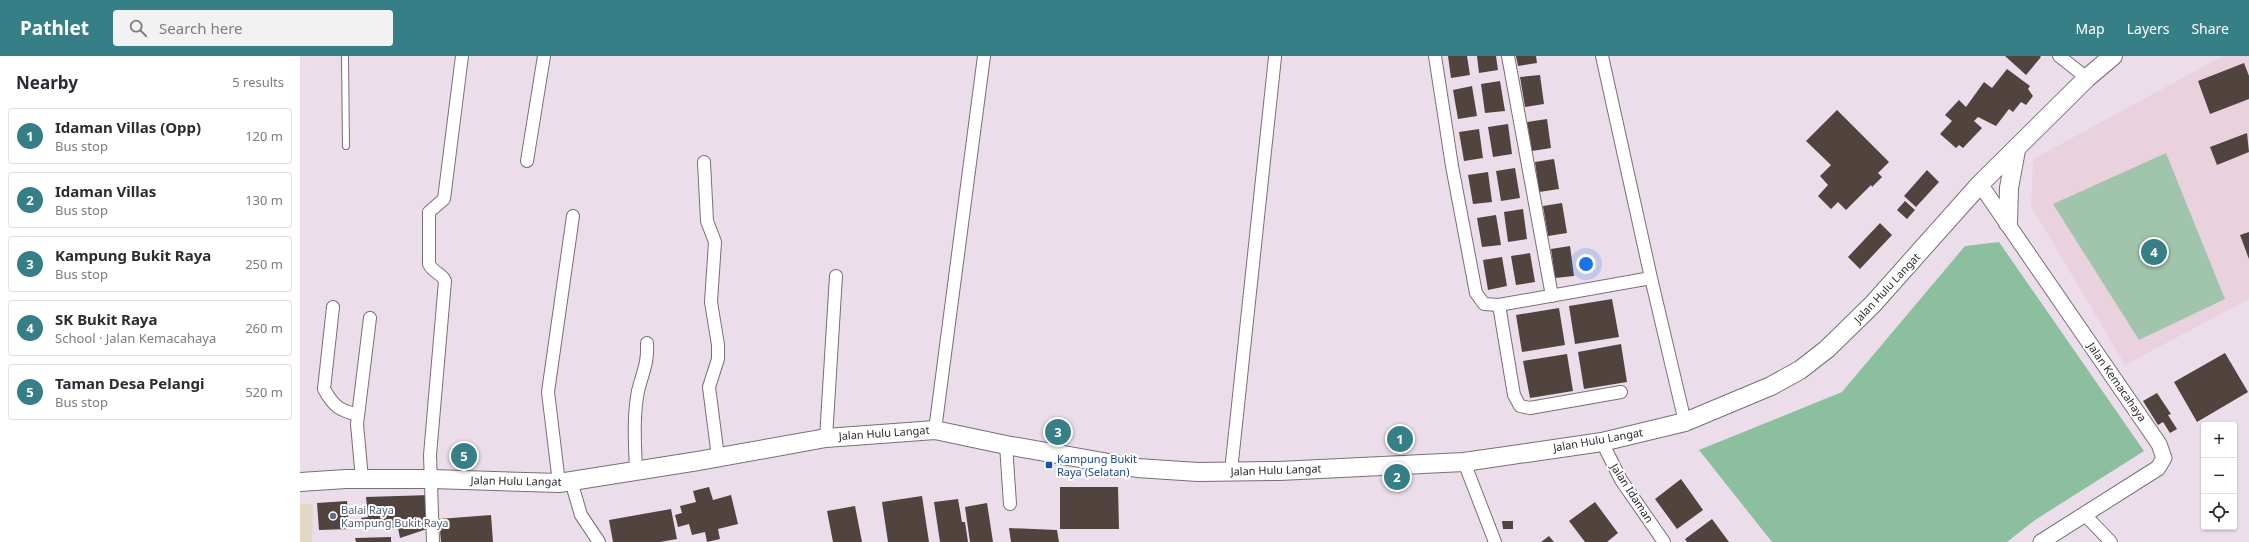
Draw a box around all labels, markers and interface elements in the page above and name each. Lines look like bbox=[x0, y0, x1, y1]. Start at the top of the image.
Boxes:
search box bbox=[113, 10, 393, 46]
text: Pathlet bbox=[20, 15, 89, 41]
icon: search bbox=[127, 17, 149, 39]
text: Search here bbox=[159, 18, 243, 38]
text: Map bbox=[2076, 19, 2105, 38]
text: Layers bbox=[2127, 19, 2169, 38]
text: Share bbox=[2191, 19, 2229, 38]
text: Nearby bbox=[16, 71, 78, 94]
text: 5 results bbox=[232, 73, 284, 91]
text: Idaman Villas (Opp) bbox=[55, 117, 201, 137]
text: 1 bbox=[26, 127, 34, 145]
text: 120 m bbox=[245, 127, 283, 145]
text: Bus stop bbox=[55, 137, 108, 155]
text: Idaman Villas bbox=[55, 181, 156, 201]
text: 2 bbox=[26, 191, 34, 209]
text: 130 m bbox=[245, 191, 283, 209]
text: Bus stop bbox=[55, 201, 108, 219]
pin: 4 bbox=[2141, 237, 2167, 267]
text: Kampung Bukit Raya bbox=[55, 245, 211, 265]
street label: Jalan Hulu Langat bbox=[1849, 249, 1923, 327]
your location bbox=[1576, 254, 1596, 274]
text: 3 bbox=[26, 255, 34, 273]
text: 250 m bbox=[245, 255, 283, 273]
text: Bus stop bbox=[55, 265, 108, 283]
text: SK Bukit Raya bbox=[55, 309, 157, 329]
text: 4 bbox=[26, 319, 34, 337]
text: 260 m bbox=[245, 319, 283, 337]
text: School · Jalan Kemacahaya bbox=[55, 329, 216, 347]
street label: Jalan Kemacahaya bbox=[2084, 338, 2150, 424]
text: Taman Desa Pelangi bbox=[55, 373, 205, 393]
text: 5 bbox=[26, 383, 34, 401]
text: 520 m bbox=[245, 383, 283, 401]
text: Bus stop bbox=[55, 393, 108, 411]
pin: 3 bbox=[1045, 417, 1071, 447]
street label: Jalan Hulu Langat bbox=[837, 422, 930, 443]
map controls bbox=[2201, 422, 2237, 530]
button: + bbox=[2201, 422, 2237, 458]
pin: 1 bbox=[1387, 424, 1413, 454]
street label: Jalan Hulu Langat bbox=[1551, 424, 1644, 455]
pin: 5 bbox=[451, 441, 477, 471]
place label: Kampung Bukit Raya (Selatan) bbox=[1057, 451, 1137, 479]
button: − bbox=[2201, 458, 2237, 494]
street label: Jalan Idaman bbox=[1607, 459, 1657, 525]
marker: Kampung Bukit Raya (Selatan) bbox=[1044, 460, 1054, 470]
street label: Jalan Hulu Langat bbox=[1229, 460, 1322, 479]
pin: 2 bbox=[1384, 462, 1410, 492]
street label: Jalan Hulu Langat bbox=[469, 472, 562, 489]
button: locate bbox=[2201, 494, 2237, 530]
place label: Balai Raya Kampung Bukit Raya bbox=[341, 502, 449, 530]
marker: Balai Raya Kampung Bukit Raya bbox=[328, 511, 338, 521]

